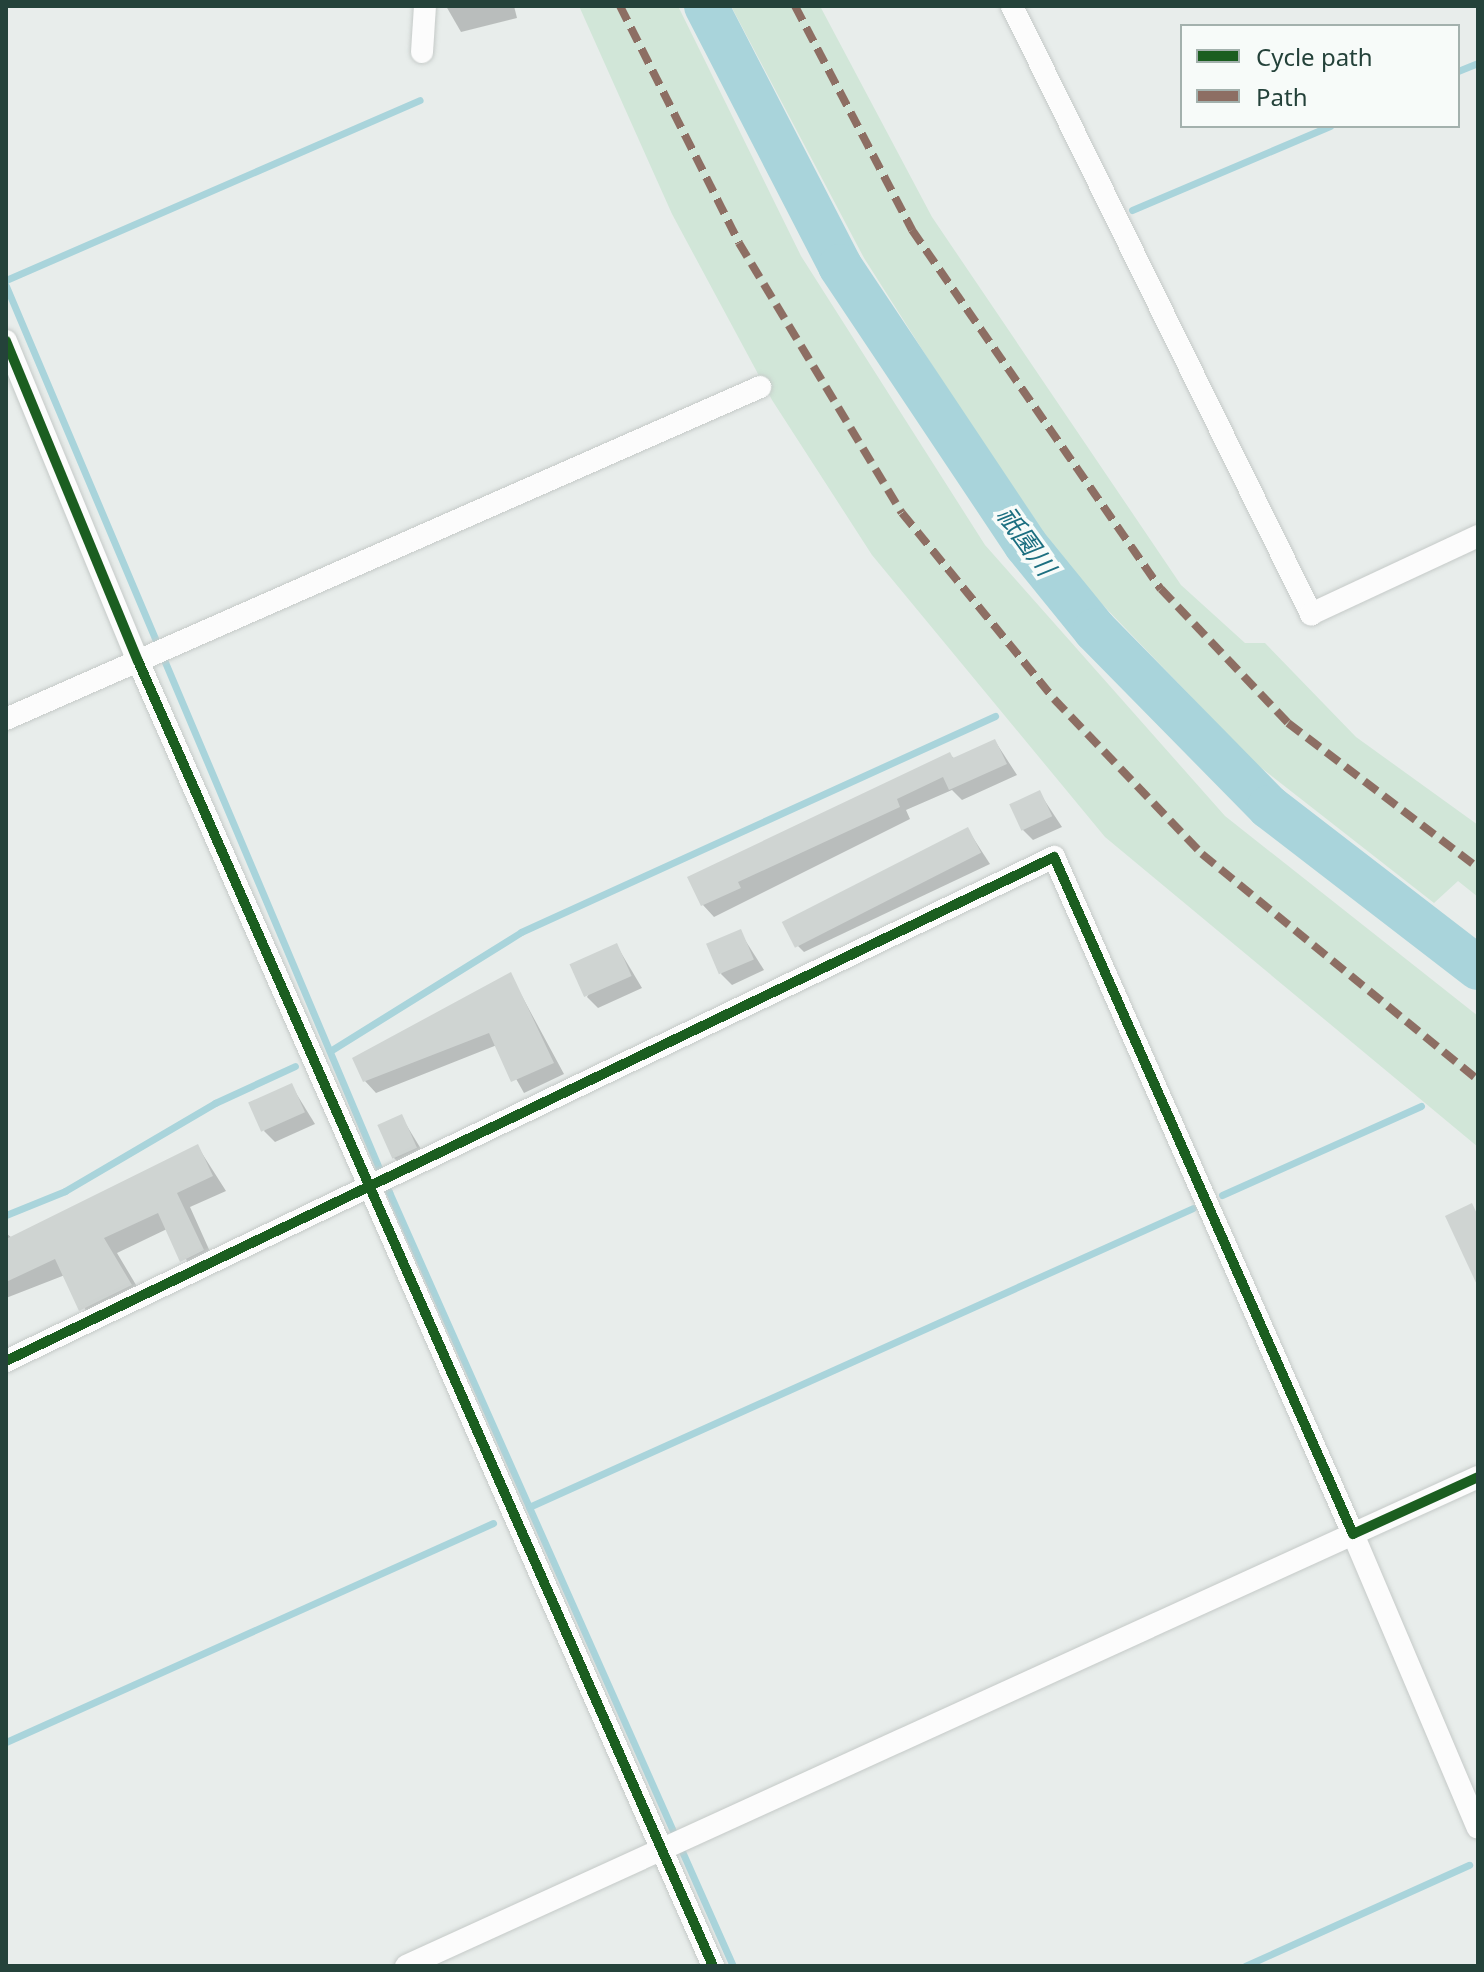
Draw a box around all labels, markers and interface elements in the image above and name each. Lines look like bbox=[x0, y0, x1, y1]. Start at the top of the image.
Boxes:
legend bbox=[1180, 24, 1460, 128]
text: Cycle path bbox=[1256, 40, 1373, 73]
text: Path bbox=[1256, 80, 1307, 113]
water label: 祇園川 bbox=[990, 500, 1062, 582]

